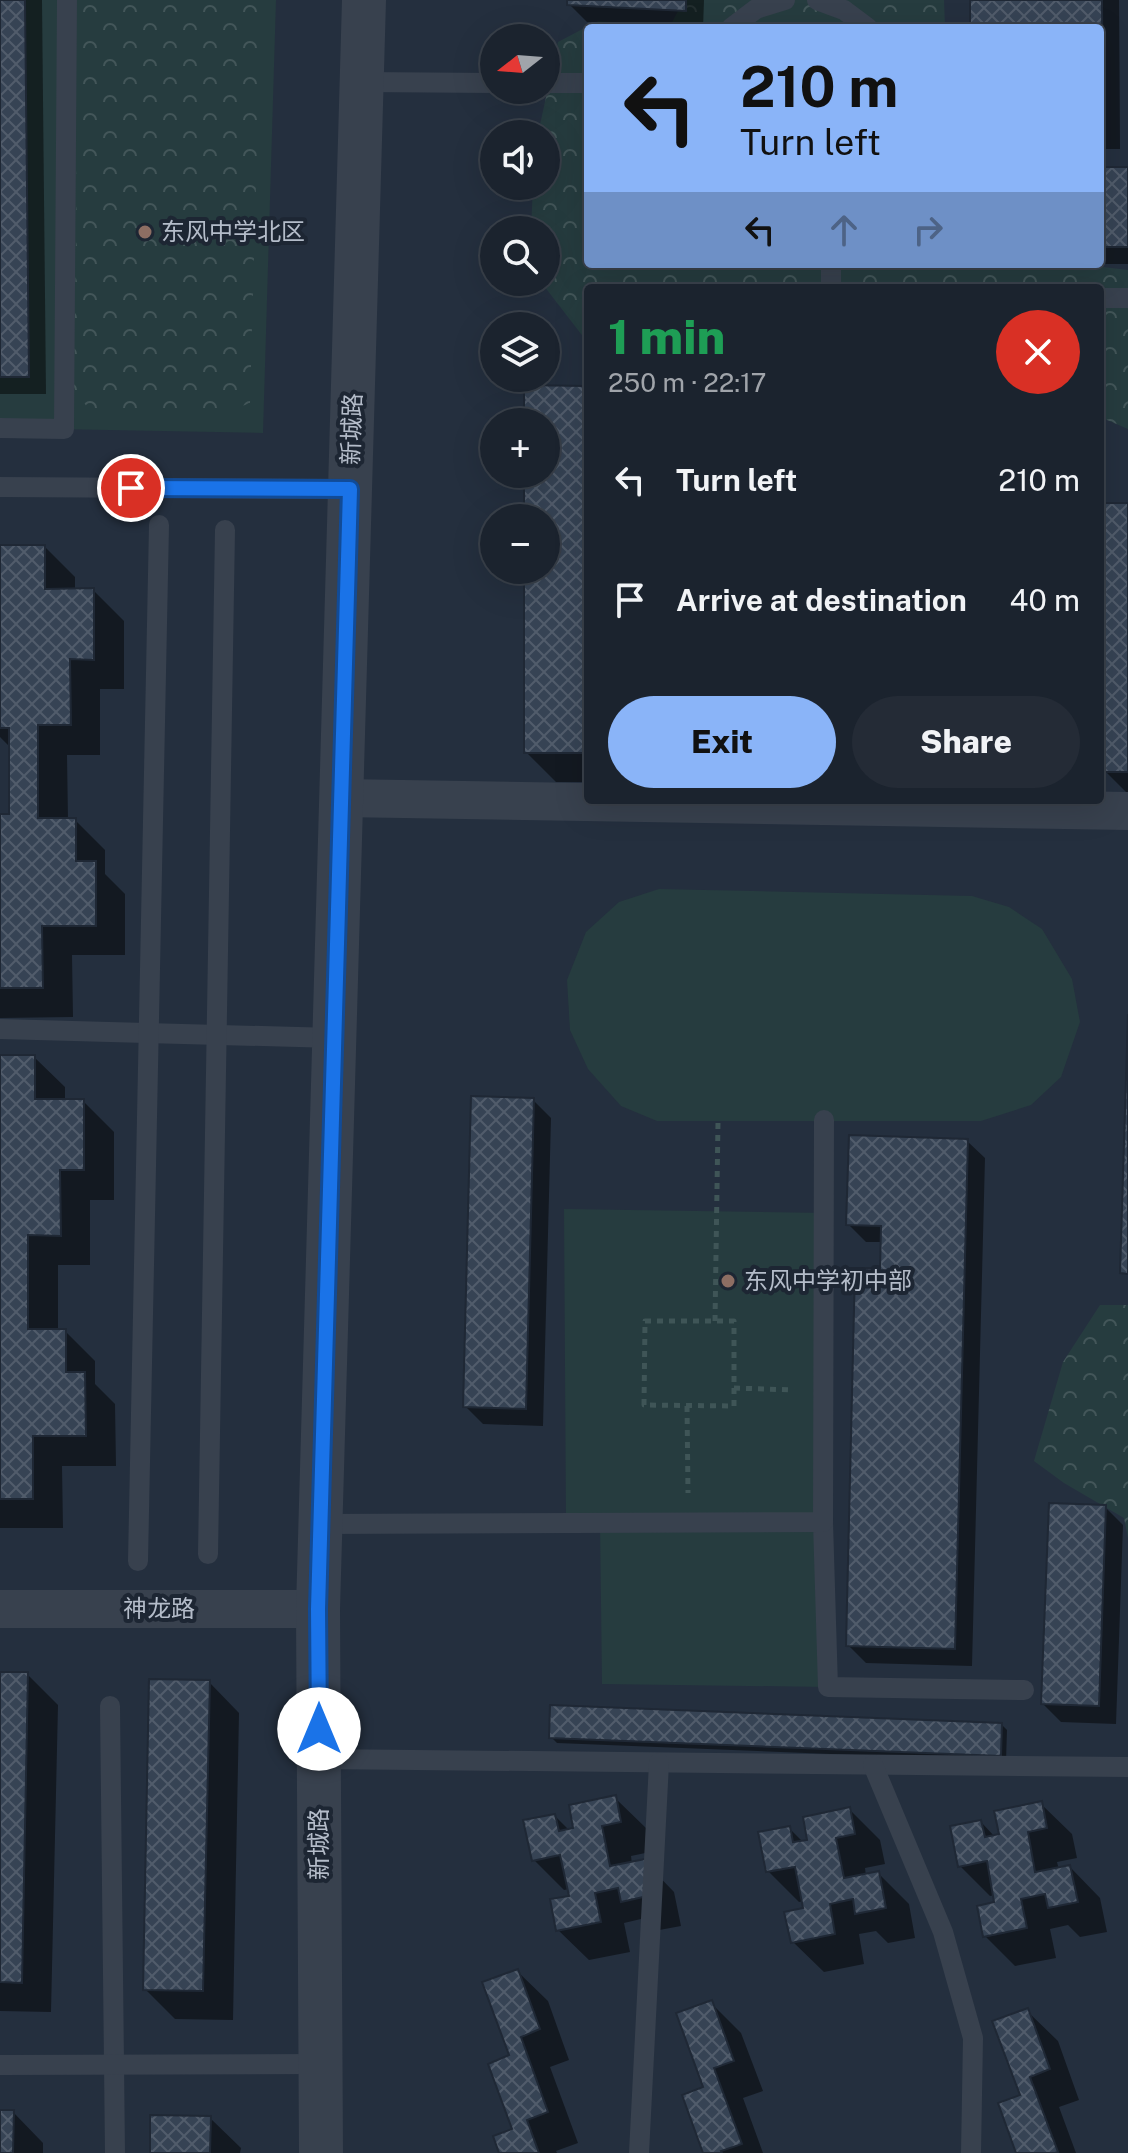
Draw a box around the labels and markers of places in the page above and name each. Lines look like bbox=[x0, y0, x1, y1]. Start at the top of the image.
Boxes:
place label: 东风中学北区 bbox=[161, 217, 305, 245]
marker: 东风中学北区 bbox=[136, 223, 154, 241]
pin bbox=[97, 454, 165, 522]
place label: 东风中学初中部 bbox=[744, 1266, 912, 1294]
marker: 东风中学初中部 bbox=[719, 1272, 737, 1290]

